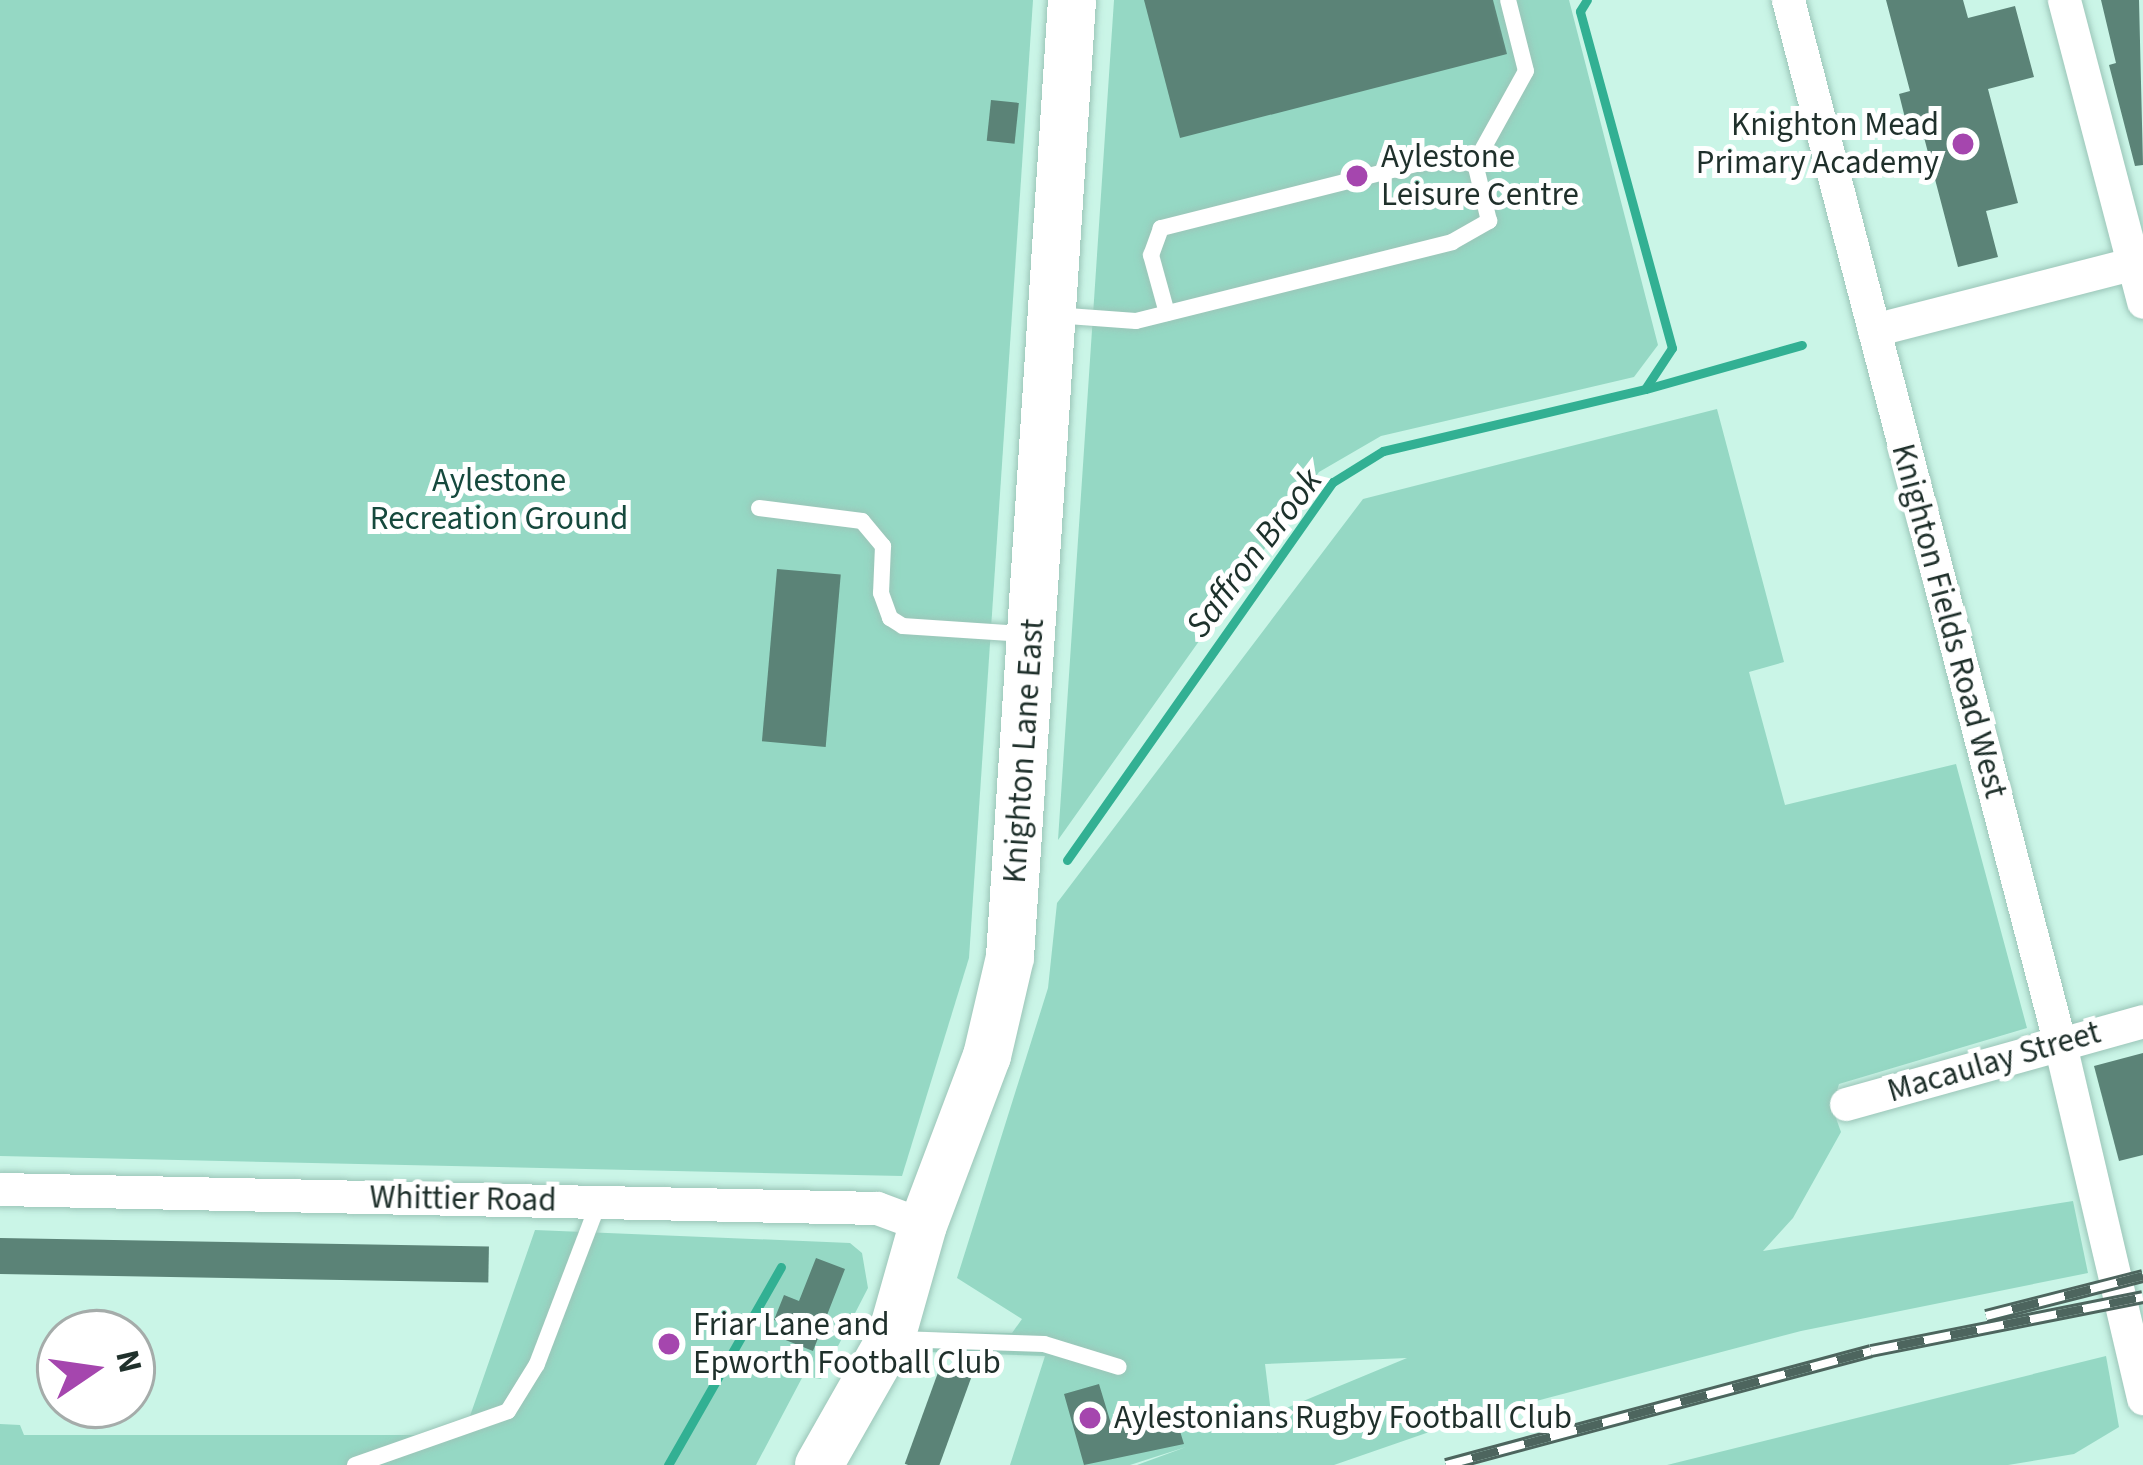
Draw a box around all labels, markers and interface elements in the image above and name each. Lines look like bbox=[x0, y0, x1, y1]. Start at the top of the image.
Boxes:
place label: Knighton Mead Primary Academy bbox=[1696, 105, 1939, 183]
marker: Knighton Mead Primary Academy bbox=[1950, 131, 1976, 157]
place label: Aylestone Leisure Centre bbox=[1381, 137, 1579, 215]
marker: Aylestone Leisure Centre bbox=[1344, 163, 1370, 189]
street label: Knighton Fields Road West bbox=[1883, 440, 2015, 802]
water label: Saffron Brook bbox=[1177, 460, 1331, 646]
park label: Aylestone Recreation Ground bbox=[370, 461, 628, 539]
street label: Knighton Lane East bbox=[995, 617, 1053, 885]
street label: Macaulay Street bbox=[1883, 1013, 2105, 1111]
street label: Whittier Road bbox=[369, 1178, 557, 1220]
place label: Friar Lane and Epworth Football Club bbox=[693, 1305, 1001, 1383]
north arrow bbox=[36, 1309, 156, 1429]
marker: Friar Lane and Epworth Football Club bbox=[656, 1331, 682, 1357]
text: N bbox=[103, 1345, 154, 1377]
place label: Aylestonians Rugby Football Club bbox=[1114, 1398, 1572, 1438]
marker: Aylestonians Rugby Football Club bbox=[1077, 1405, 1103, 1431]

